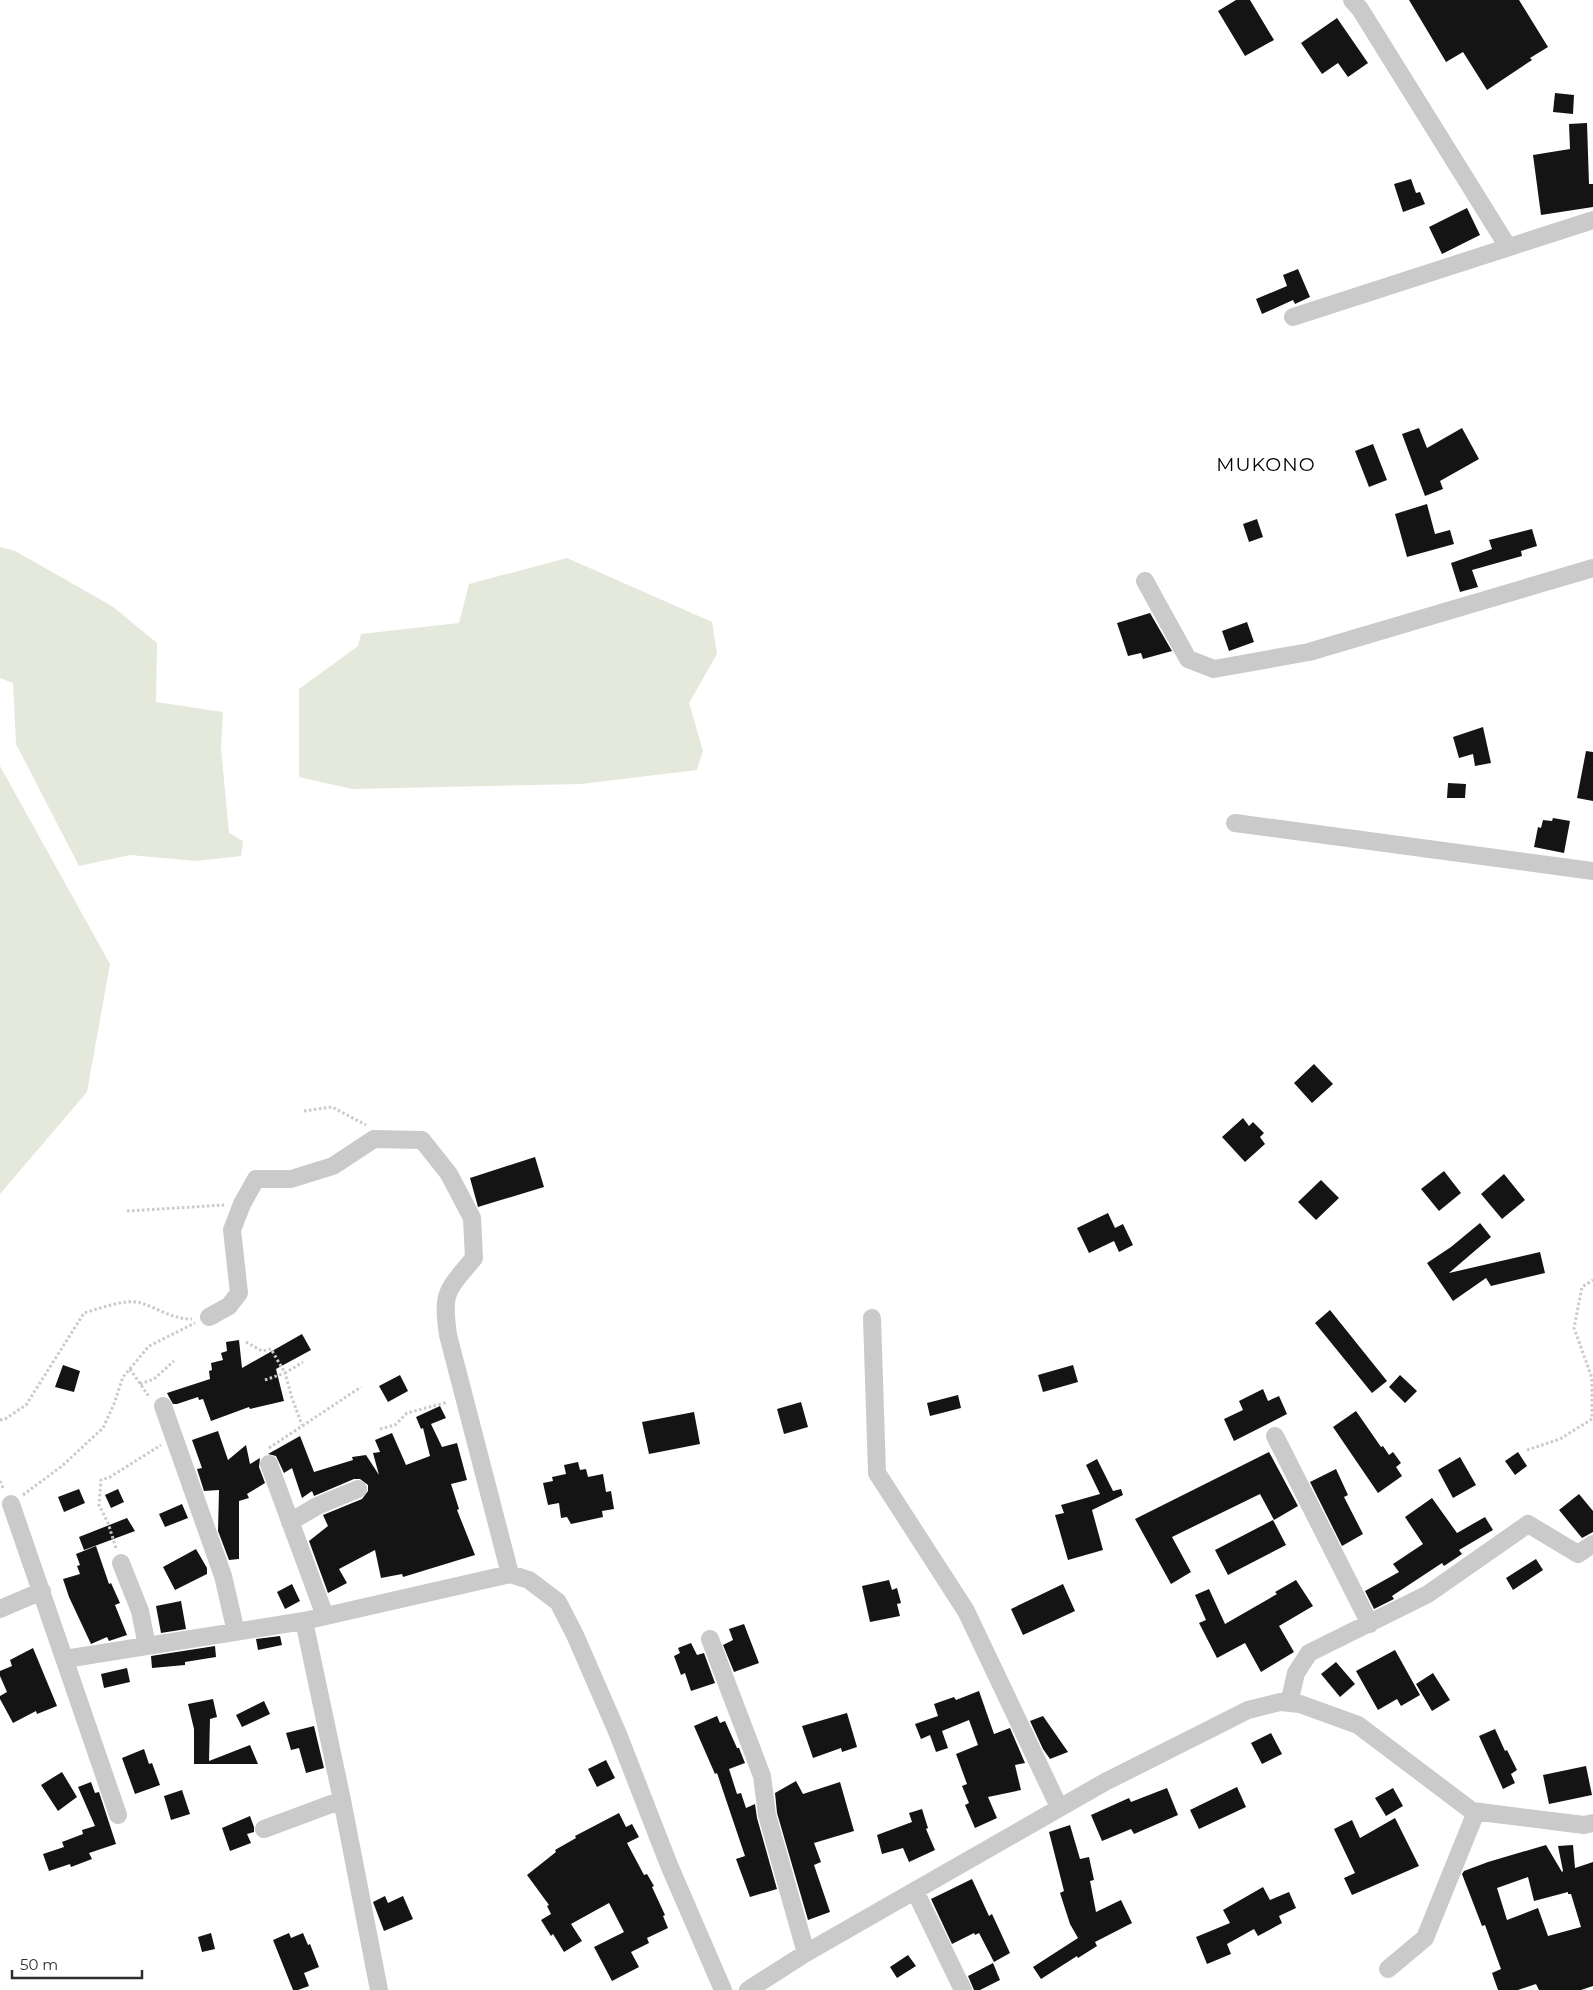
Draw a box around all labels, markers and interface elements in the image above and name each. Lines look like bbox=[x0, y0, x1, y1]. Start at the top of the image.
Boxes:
district label: MUKONO bbox=[1216, 453, 1316, 476]
scale bar bbox=[12, 1948, 142, 1980]
text: 50 m bbox=[20, 1955, 58, 1974]

